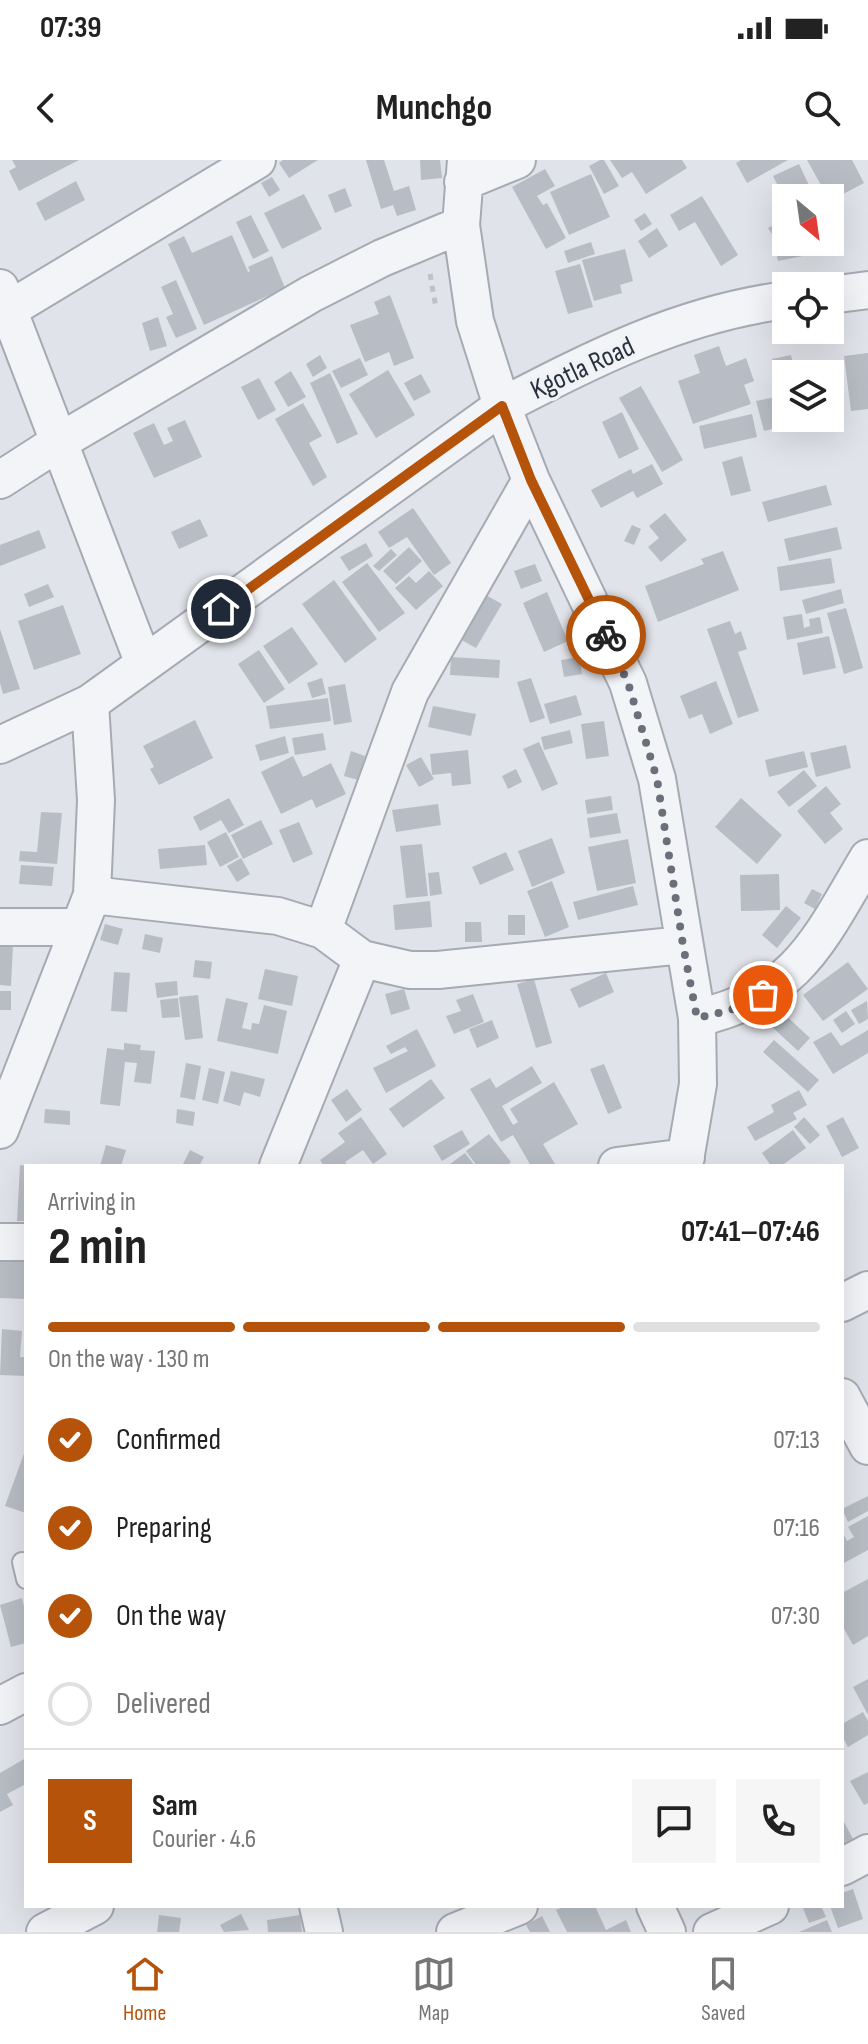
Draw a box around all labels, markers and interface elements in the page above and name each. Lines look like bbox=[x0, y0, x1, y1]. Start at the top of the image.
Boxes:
text: 07:39 bbox=[40, 10, 102, 46]
icon: back bbox=[24, 86, 68, 130]
icon: search bbox=[800, 86, 844, 130]
text: Munchgo bbox=[376, 87, 492, 130]
north arrow bbox=[772, 184, 844, 256]
map controls bbox=[772, 184, 844, 432]
button: locate bbox=[772, 272, 844, 344]
street label: Kgotla Road bbox=[525, 330, 640, 407]
button: layers bbox=[772, 360, 844, 432]
pin bbox=[187, 575, 255, 643]
icon: home bbox=[199, 587, 243, 631]
courier bbox=[566, 595, 646, 675]
icon: bike bbox=[584, 613, 628, 657]
pin bbox=[729, 961, 797, 1029]
icon: bag bbox=[741, 973, 785, 1017]
text: Arriving in bbox=[48, 1187, 136, 1218]
text: 07:41–07:46 bbox=[681, 1214, 820, 1250]
text: 2 min bbox=[48, 1216, 147, 1279]
text: On the way · 130 m bbox=[48, 1344, 210, 1375]
icon: check bbox=[48, 1418, 92, 1462]
text: Confirmed bbox=[116, 1422, 221, 1458]
text: 07:13 bbox=[773, 1425, 820, 1456]
icon: check bbox=[48, 1506, 92, 1550]
text: Preparing bbox=[116, 1510, 212, 1546]
text: 07:16 bbox=[773, 1513, 820, 1544]
icon: check bbox=[48, 1594, 92, 1638]
text: On the way bbox=[116, 1598, 226, 1634]
text: 07:30 bbox=[771, 1601, 820, 1632]
text: Delivered bbox=[116, 1686, 211, 1722]
button: chat bbox=[632, 1779, 716, 1863]
button: phone bbox=[736, 1779, 820, 1863]
text: Sam bbox=[152, 1788, 198, 1824]
text: S bbox=[83, 1803, 97, 1839]
text: Courier · 4.6 bbox=[152, 1824, 256, 1855]
tab: Home bbox=[123, 1952, 167, 2027]
tab: Map bbox=[412, 1952, 456, 2027]
tab: Saved bbox=[701, 1952, 745, 2027]

